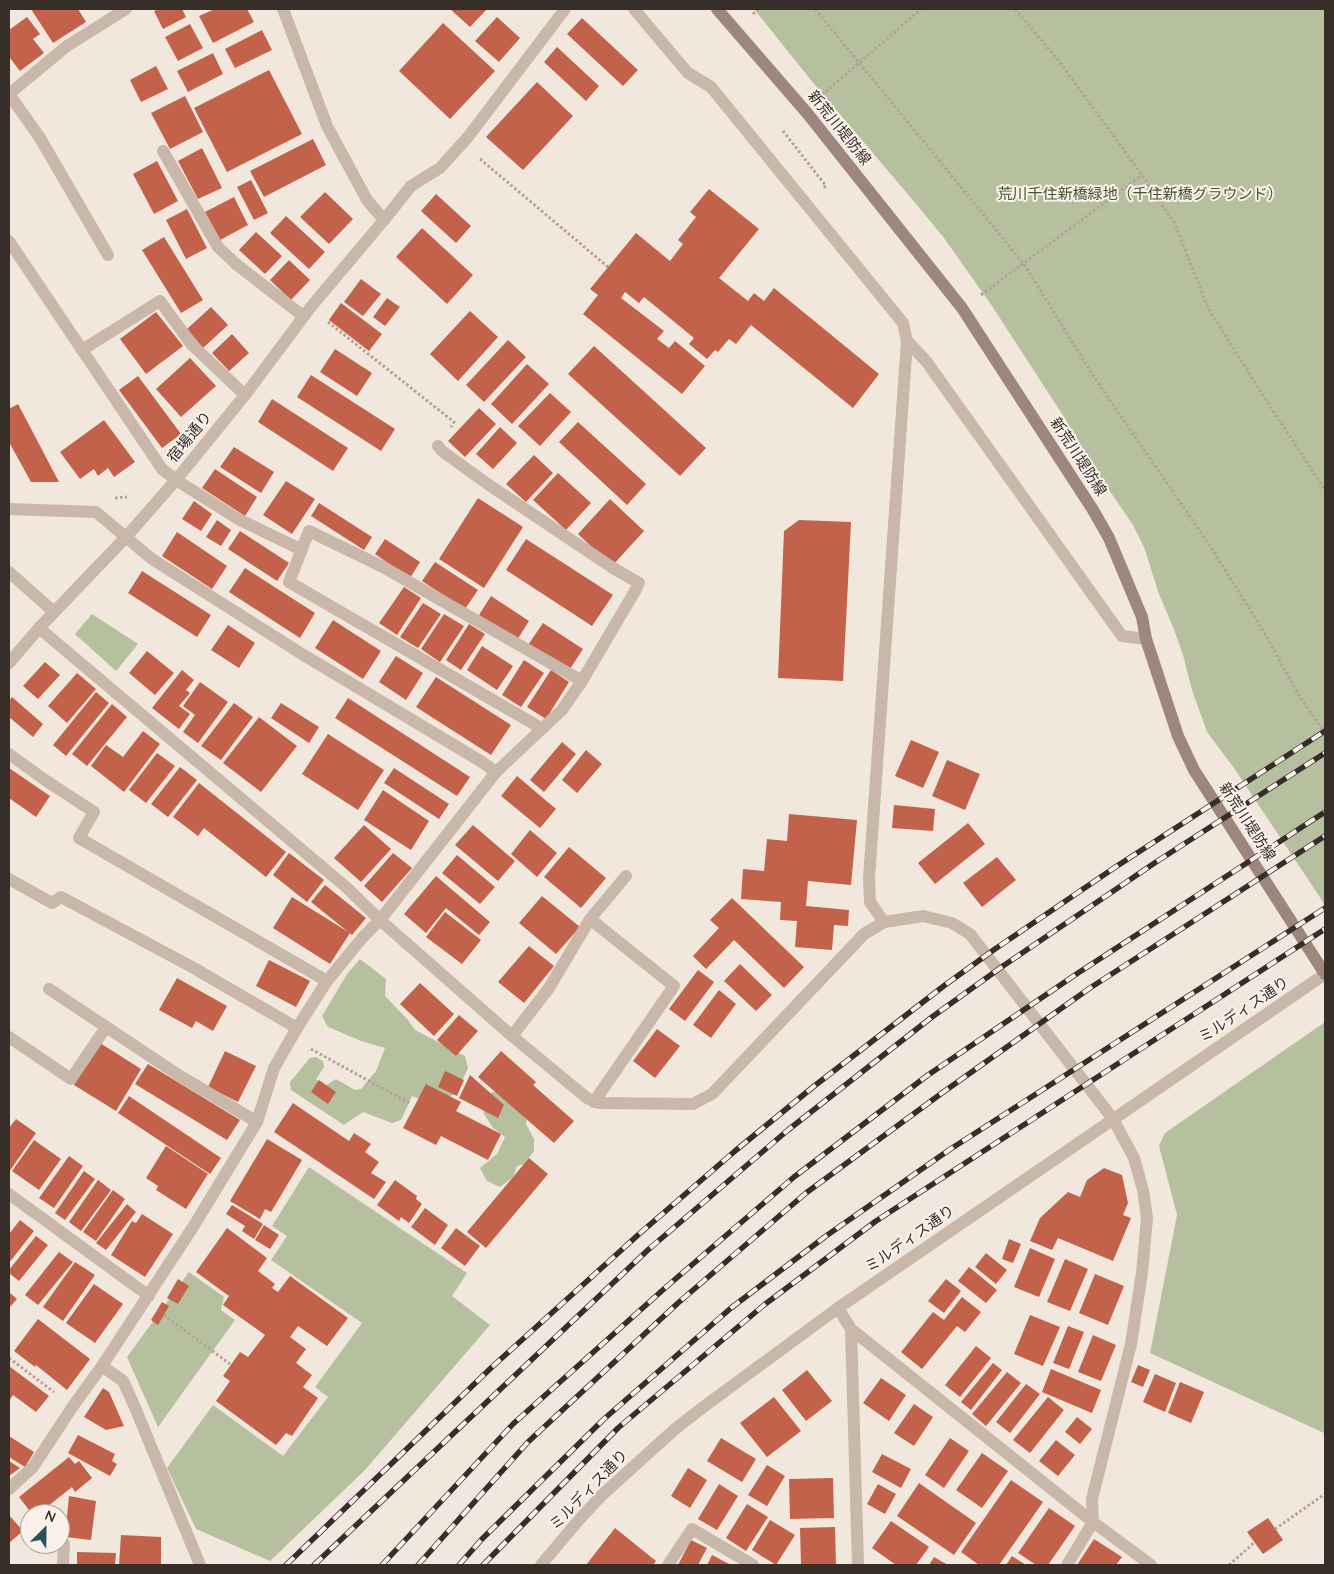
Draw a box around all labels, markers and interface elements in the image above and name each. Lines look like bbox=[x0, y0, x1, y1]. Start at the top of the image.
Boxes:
street label: 新荒川堤防線 bbox=[804, 87, 874, 169]
park label: 荒川千住新橋緑地（千住新橋グラウンド） bbox=[998, 185, 1282, 203]
street label: 宿場通り bbox=[164, 408, 216, 466]
street label: 新荒川堤防線 bbox=[1046, 414, 1110, 500]
street label: 新荒川堤防線 bbox=[1215, 779, 1279, 865]
street label: ミルディス通り bbox=[1195, 973, 1293, 1047]
street label: ミルディス通り bbox=[862, 1202, 958, 1276]
street label: ミルディス通り bbox=[546, 1446, 632, 1534]
north arrow bbox=[20, 1504, 70, 1554]
text: N bbox=[42, 1506, 59, 1526]

